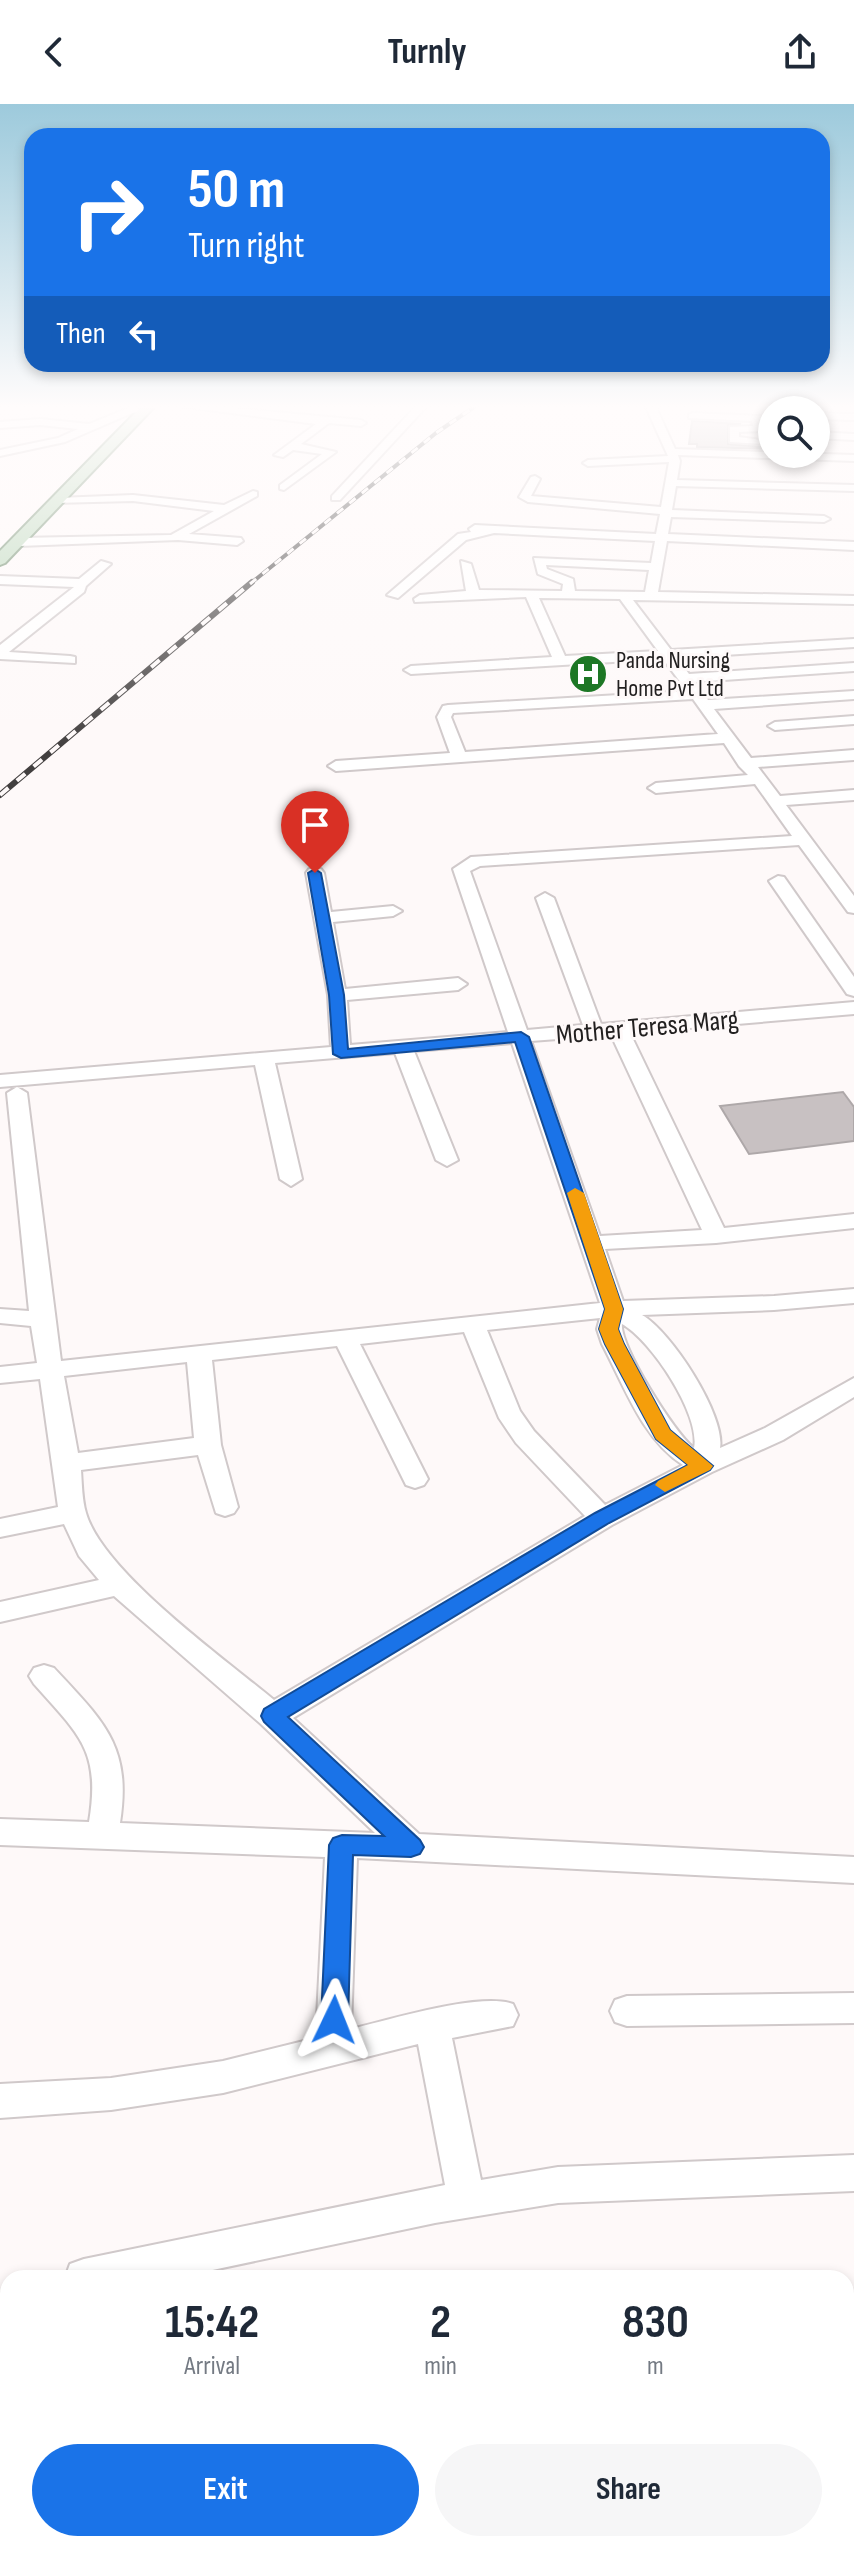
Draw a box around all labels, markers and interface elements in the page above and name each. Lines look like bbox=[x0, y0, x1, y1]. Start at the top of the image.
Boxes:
icon: back bbox=[32, 30, 76, 74]
icon: share bbox=[778, 30, 822, 74]
text: Turnly bbox=[388, 31, 466, 74]
text: 50 m bbox=[188, 157, 285, 224]
icon: right bbox=[56, 160, 160, 264]
text: Turn right bbox=[188, 225, 305, 268]
icon: left bbox=[122, 312, 166, 356]
text: Then bbox=[56, 316, 106, 352]
map controls bbox=[758, 396, 830, 468]
button: search bbox=[758, 396, 830, 468]
place label: Panda Nursing Home Pvt Ltd bbox=[616, 646, 730, 703]
hospital icon: Panda Nursing Home Pvt Ltd bbox=[567, 653, 609, 695]
pin bbox=[281, 791, 349, 873]
icon: arrive bbox=[293, 803, 337, 847]
street label: Mother Teresa Marg bbox=[554, 1003, 740, 1052]
position arrow bbox=[292, 1978, 376, 2062]
text: 15:42 bbox=[165, 2294, 259, 2351]
text: 2 bbox=[430, 2294, 451, 2351]
text: 830 bbox=[622, 2294, 689, 2351]
text: Arrival bbox=[184, 2351, 240, 2382]
text: min bbox=[424, 2351, 457, 2382]
text: m bbox=[647, 2351, 664, 2382]
button: Exit bbox=[32, 2444, 419, 2536]
button: Share bbox=[435, 2444, 822, 2536]

